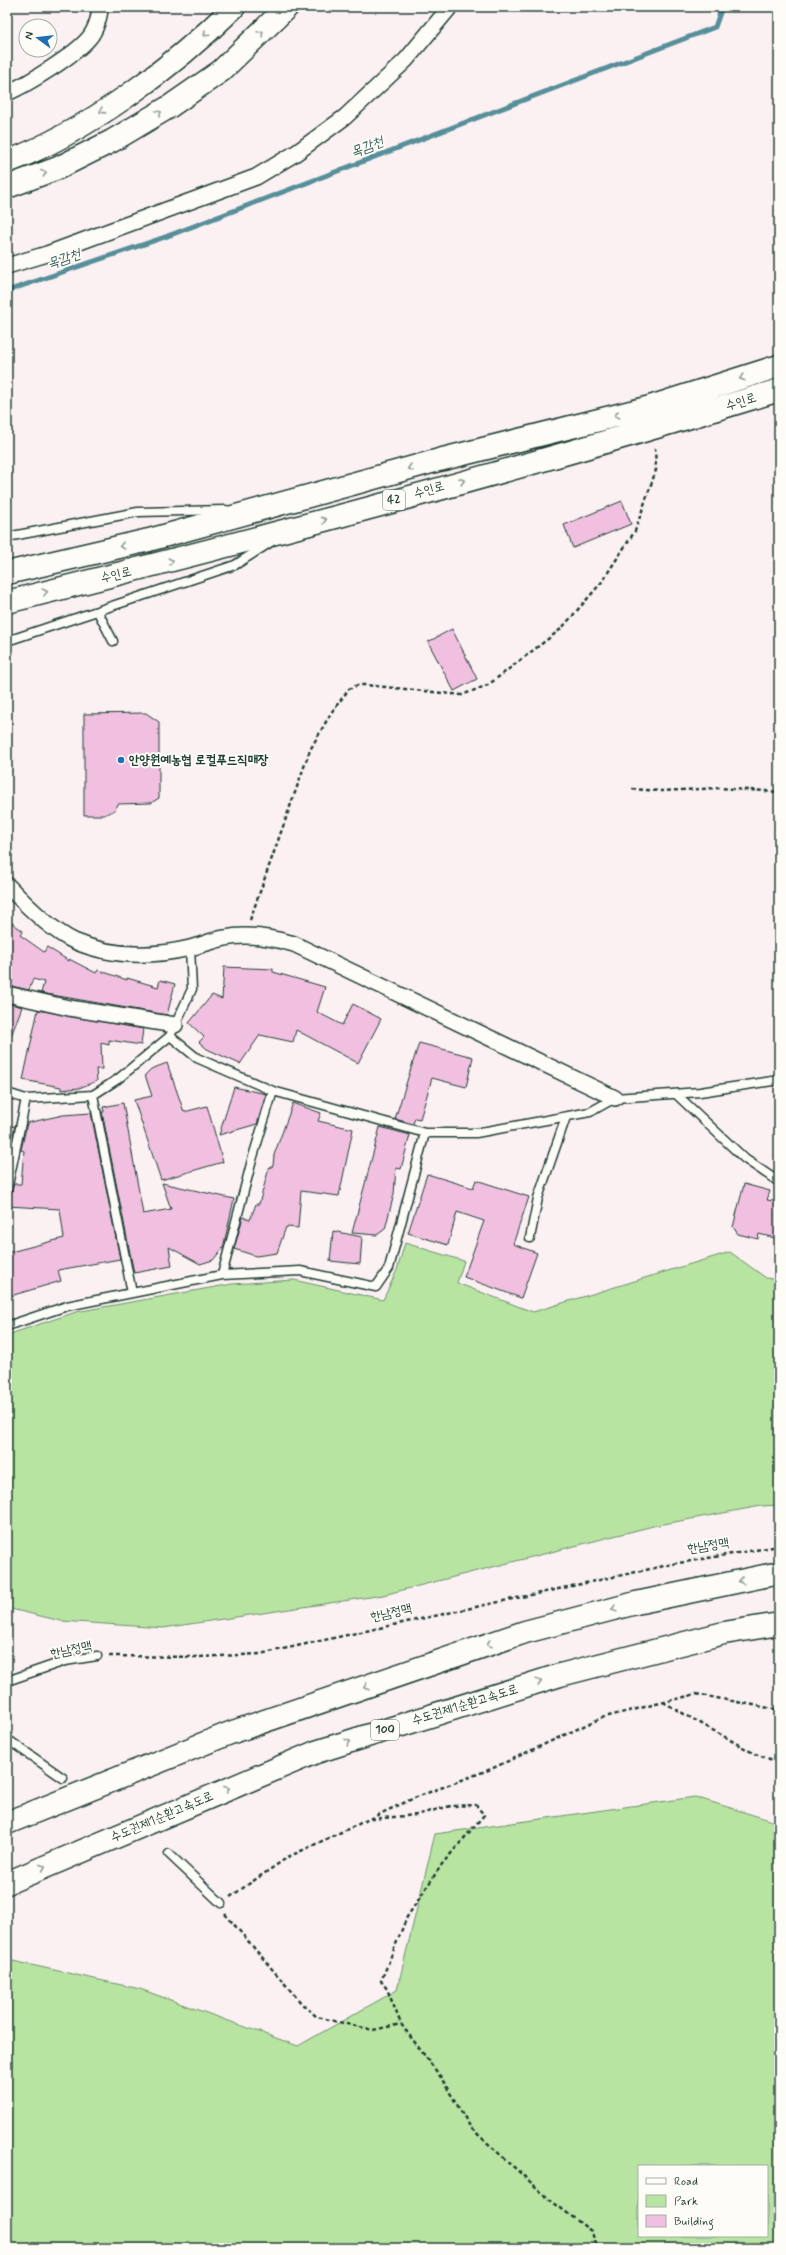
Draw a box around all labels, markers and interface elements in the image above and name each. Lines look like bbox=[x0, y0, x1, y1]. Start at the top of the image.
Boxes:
north arrow bbox=[18, 18, 58, 58]
one-way arrow bbox=[203, 29, 211, 37]
text: N bbox=[22, 30, 37, 41]
one-way arrow bbox=[256, 30, 264, 38]
one-way arrow bbox=[99, 106, 106, 114]
one-way arrow bbox=[155, 111, 162, 118]
water label: 목감천 bbox=[348, 132, 388, 161]
one-way arrow bbox=[40, 170, 47, 178]
water label: 목감천 bbox=[45, 244, 85, 273]
one-way arrow bbox=[738, 373, 745, 382]
street label: 수인로 bbox=[724, 389, 758, 415]
one-way arrow bbox=[614, 410, 621, 419]
one-way arrow bbox=[407, 463, 414, 472]
one-way arrow bbox=[458, 477, 465, 486]
street label: 수인로 bbox=[412, 478, 446, 502]
road number: 42 bbox=[383, 490, 405, 510]
one-way arrow bbox=[320, 516, 327, 525]
one-way arrow bbox=[119, 542, 126, 550]
one-way arrow bbox=[167, 557, 174, 566]
street label: 수인로 bbox=[99, 563, 133, 587]
one-way arrow bbox=[42, 589, 48, 597]
place label: 안양원예농협 로컬푸드직매장 bbox=[129, 752, 269, 769]
marker: 안양원예농협 로컬푸드직매장 bbox=[116, 755, 126, 765]
street label: 한남정맥 bbox=[686, 1534, 730, 1558]
one-way arrow bbox=[738, 1577, 744, 1585]
street label: 한남정맥 bbox=[369, 1600, 413, 1626]
one-way arrow bbox=[611, 1604, 618, 1613]
street label: 한남정맥 bbox=[49, 1637, 93, 1663]
one-way arrow bbox=[485, 1640, 492, 1648]
one-way arrow bbox=[535, 1678, 542, 1687]
street label: 수도권제1순환고속도로 bbox=[410, 1681, 520, 1729]
one-way arrow bbox=[363, 1682, 370, 1690]
road number: 100 bbox=[371, 1720, 399, 1740]
one-way arrow bbox=[344, 1738, 351, 1747]
one-way arrow bbox=[223, 1786, 230, 1794]
street label: 수도권제1순환고속도로 bbox=[108, 1788, 216, 1846]
one-way arrow bbox=[39, 1863, 46, 1871]
legend bbox=[638, 2165, 768, 2237]
text: Road bbox=[674, 2174, 698, 2190]
text: Park bbox=[674, 2194, 698, 2210]
text: Building bbox=[674, 2214, 714, 2231]

